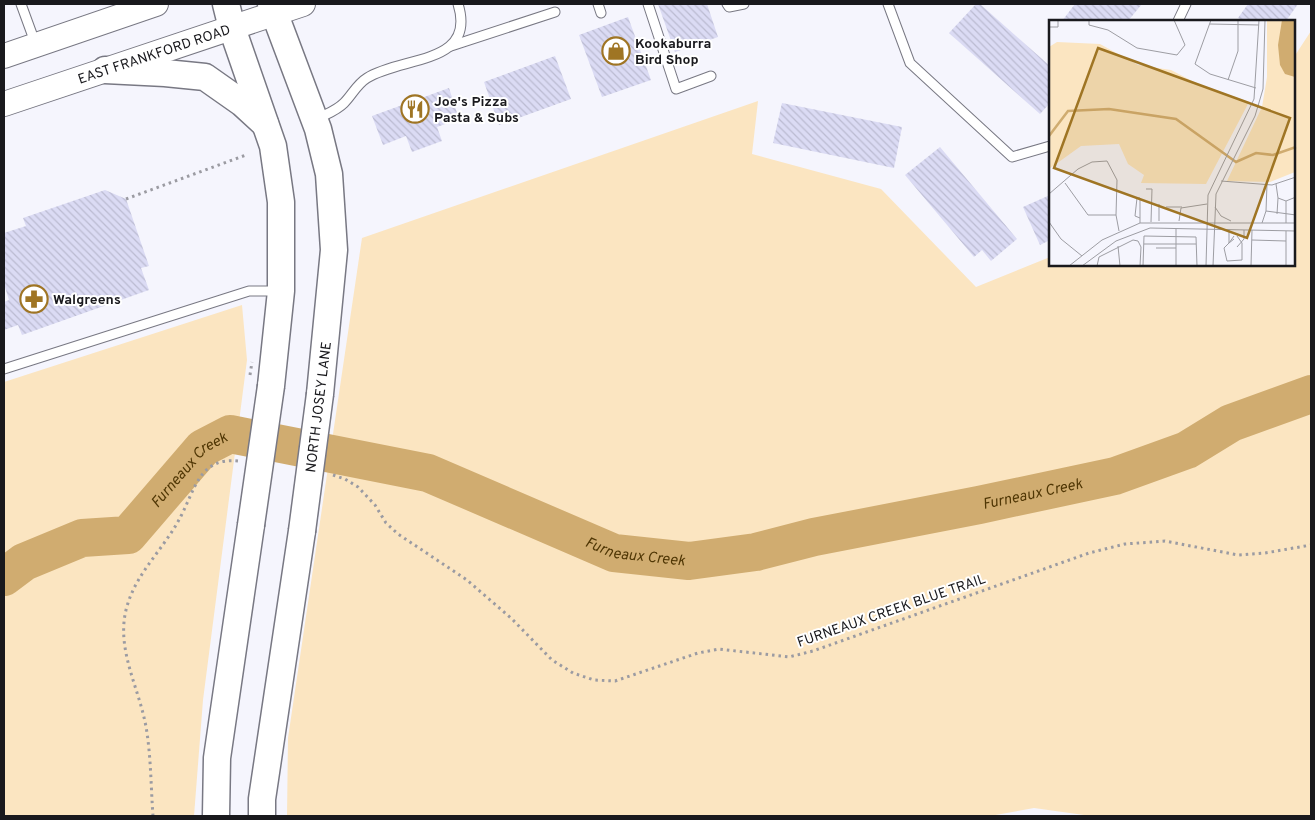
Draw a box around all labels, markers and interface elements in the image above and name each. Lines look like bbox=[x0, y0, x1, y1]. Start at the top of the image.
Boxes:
inset map bbox=[1049, 20, 1295, 266]
street label: EAST FRANKFORD ROAD bbox=[76, 22, 233, 89]
shop icon: Kookaburra Bird Shop bbox=[601, 36, 631, 66]
place label: Kookaburra Bird Shop bbox=[635, 36, 711, 69]
restaurant icon: Joe's Pizza Pasta & Subs bbox=[400, 94, 430, 124]
place label: Joe's Pizza Pasta & Subs bbox=[434, 94, 519, 127]
pharmacy icon: Walgreens bbox=[19, 284, 49, 314]
place label: Walgreens bbox=[53, 292, 121, 309]
street label: NORTH JOSEY LANE bbox=[303, 341, 336, 474]
water label: Furneaux Creek bbox=[148, 429, 232, 512]
water label: Furneaux Creek bbox=[981, 475, 1085, 515]
water label: Furneaux Creek bbox=[582, 534, 686, 572]
street label: FURNEAUX CREEK BLUE TRAIL bbox=[795, 571, 988, 652]

